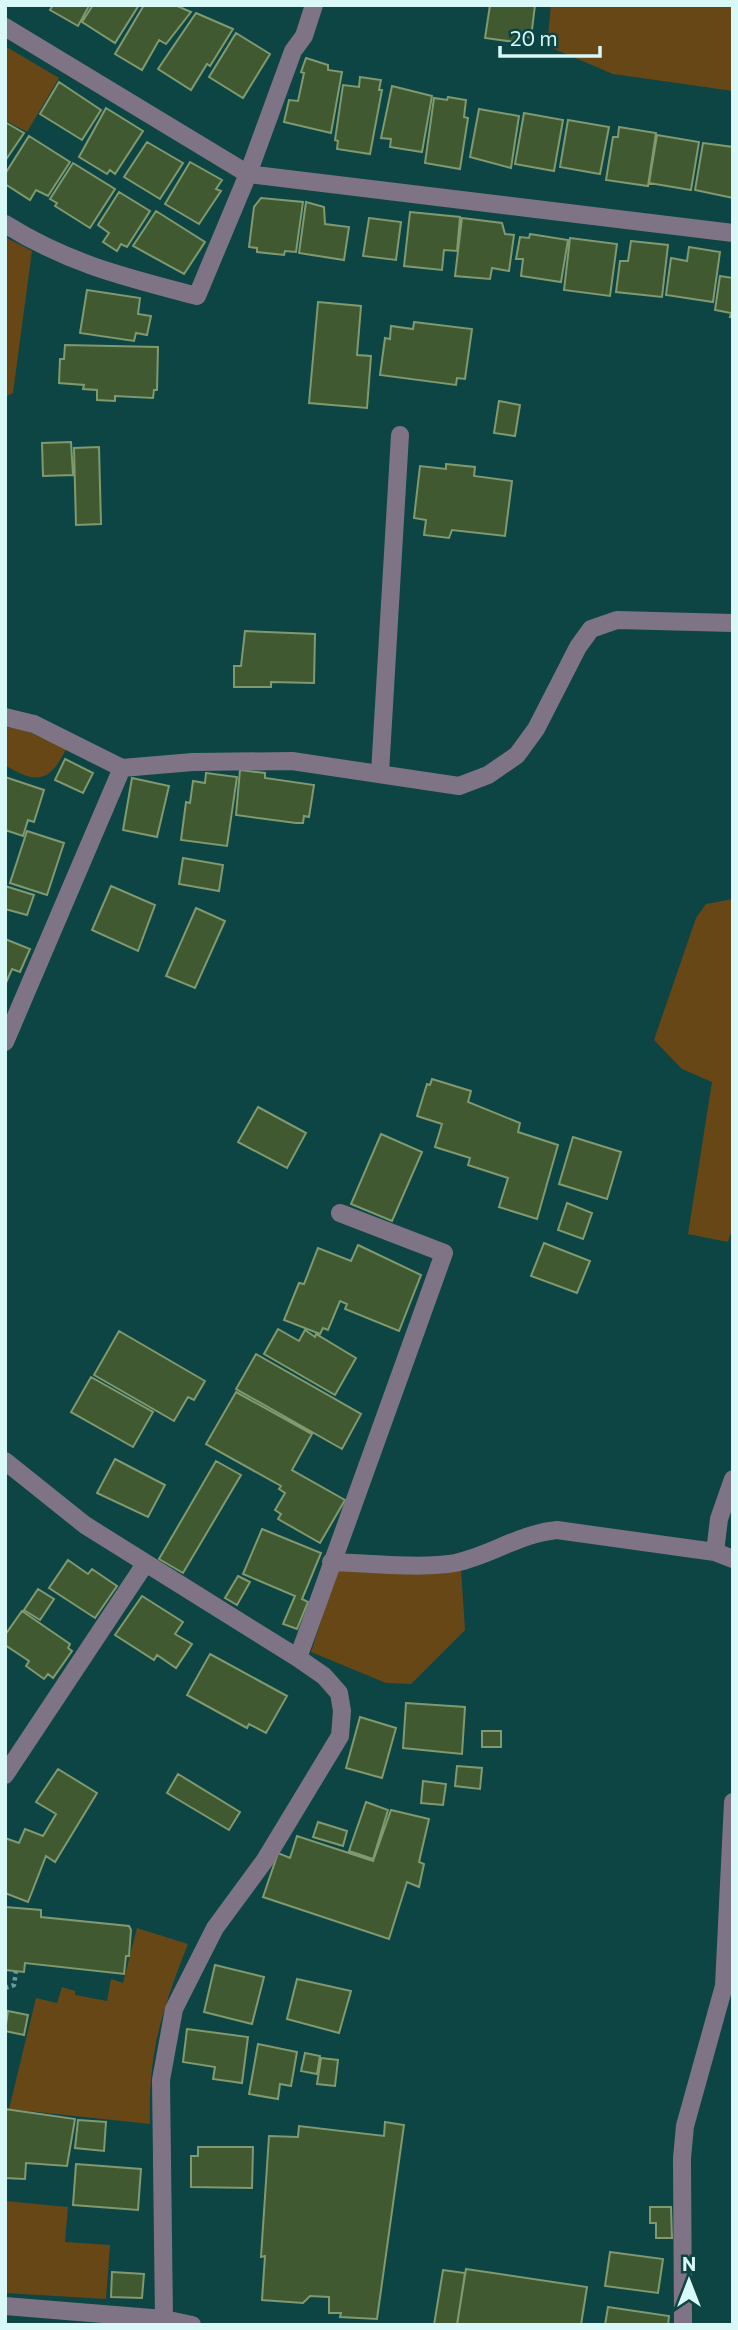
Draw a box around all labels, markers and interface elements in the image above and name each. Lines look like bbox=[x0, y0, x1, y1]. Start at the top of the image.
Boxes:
scale bar bbox=[500, 14, 600, 58]
text: 20 m bbox=[510, 25, 558, 50]
north arrow bbox=[654, 2246, 724, 2316]
text: N bbox=[682, 2252, 696, 2275]

